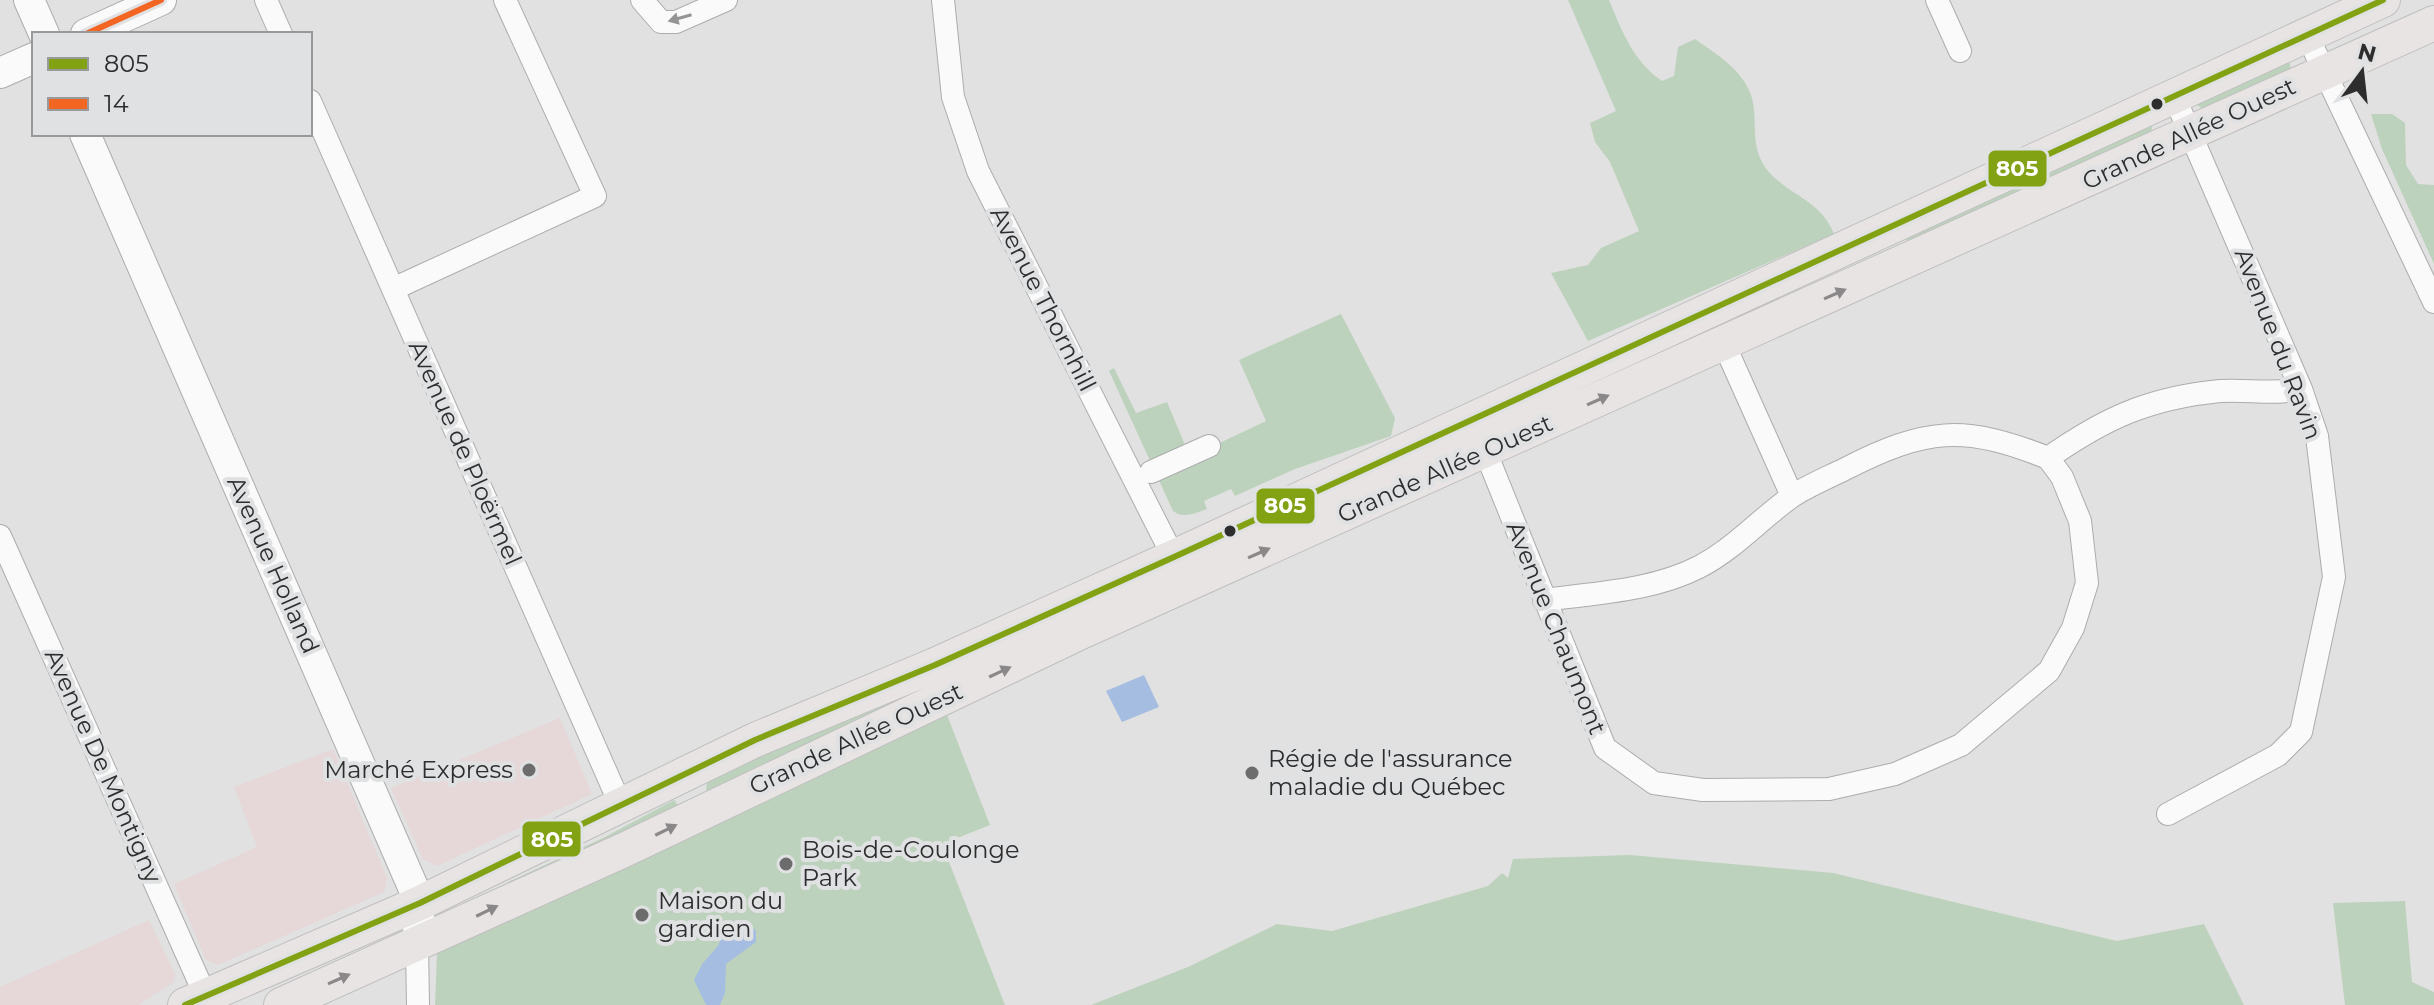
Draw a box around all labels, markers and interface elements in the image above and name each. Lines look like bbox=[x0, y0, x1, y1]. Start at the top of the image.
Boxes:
one-way arrow bbox=[668, 12, 692, 25]
legend bbox=[32, 32, 312, 136]
north arrow bbox=[2322, 32, 2402, 112]
text: N bbox=[2355, 38, 2379, 69]
text: 805 bbox=[104, 49, 149, 78]
street label: Grande Allée Ouest bbox=[2077, 71, 2300, 196]
text: 14 bbox=[104, 89, 129, 118]
unlabelled marker bbox=[2149, 96, 2165, 112]
line badge: 805 bbox=[1987, 149, 2048, 188]
text: 805 bbox=[1996, 155, 2038, 182]
street label: Avenue Thornhill bbox=[984, 202, 1102, 396]
street label: Avenue du Ravin bbox=[2229, 244, 2328, 443]
one-way arrow bbox=[1823, 287, 1847, 301]
street label: Avenue de Ploërmel bbox=[403, 336, 528, 570]
one-way arrow bbox=[1586, 394, 1610, 407]
street label: Grande Allée Ouest bbox=[1333, 408, 1557, 529]
street label: Avenue Holland bbox=[221, 472, 326, 658]
line badge: 805 bbox=[1255, 487, 1316, 525]
text: 805 bbox=[1264, 492, 1306, 519]
street label: Avenue Chaumont bbox=[1501, 517, 1612, 739]
unlabelled marker bbox=[1222, 523, 1238, 539]
one-way arrow bbox=[1247, 547, 1271, 560]
street label: Avenue De Montigny bbox=[39, 644, 168, 887]
one-way arrow bbox=[988, 665, 1012, 679]
street label: Grande Allée Ouest bbox=[744, 676, 967, 801]
place label: Régie de l'assurance maladie du Québec bbox=[1268, 744, 1512, 801]
place label: Marché Express bbox=[324, 755, 513, 784]
marker: Marché Express bbox=[520, 761, 538, 779]
marker: Régie de l'assurance maladie du Québec bbox=[1243, 764, 1261, 782]
line badge: 805 bbox=[521, 820, 582, 858]
one-way arrow bbox=[654, 823, 677, 837]
text: 805 bbox=[531, 826, 573, 853]
place label: Bois-de-Coulonge Park bbox=[802, 835, 1019, 892]
marker: Bois-de-Coulonge Park bbox=[777, 855, 795, 873]
place label: Maison du gardien bbox=[658, 886, 783, 943]
one-way arrow bbox=[475, 904, 498, 918]
marker: Maison du gardien bbox=[633, 906, 651, 924]
one-way arrow bbox=[328, 972, 351, 986]

